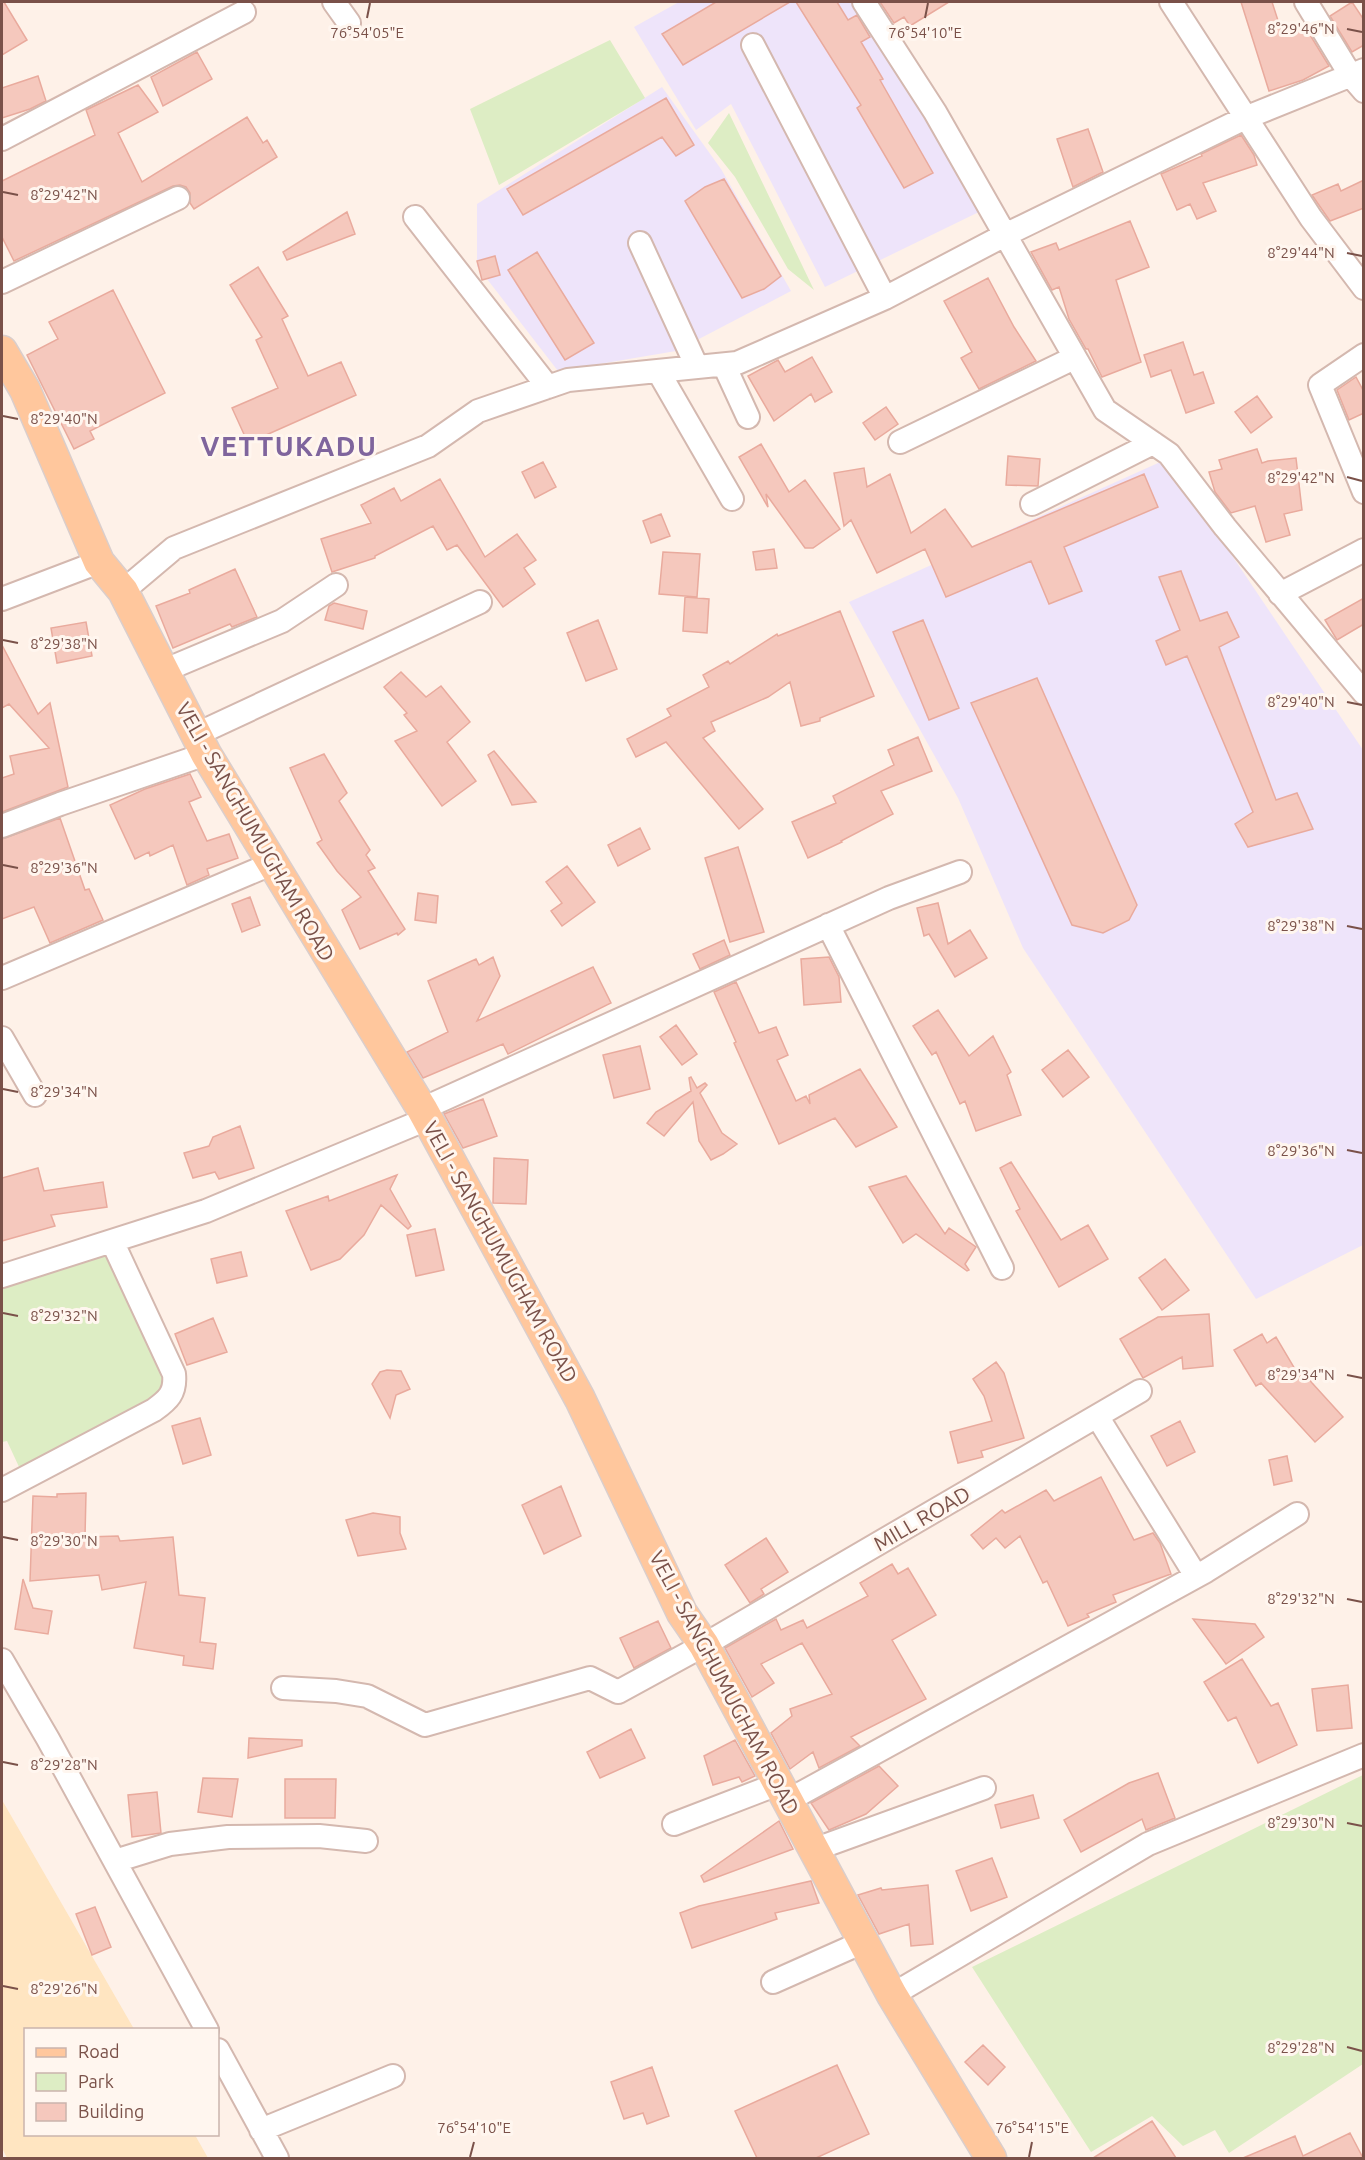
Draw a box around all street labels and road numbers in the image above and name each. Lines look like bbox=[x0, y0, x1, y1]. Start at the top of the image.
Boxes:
street label: VELI - SANGHUMUGHAM ROAD bbox=[172, 698, 340, 965]
street label: VELI - SANGHUMUGHAM ROAD bbox=[419, 1117, 583, 1386]
street label: MILL ROAD bbox=[869, 1481, 974, 1555]
street label: VELI - SANGHUMUGHAM ROAD bbox=[645, 1547, 805, 1818]

